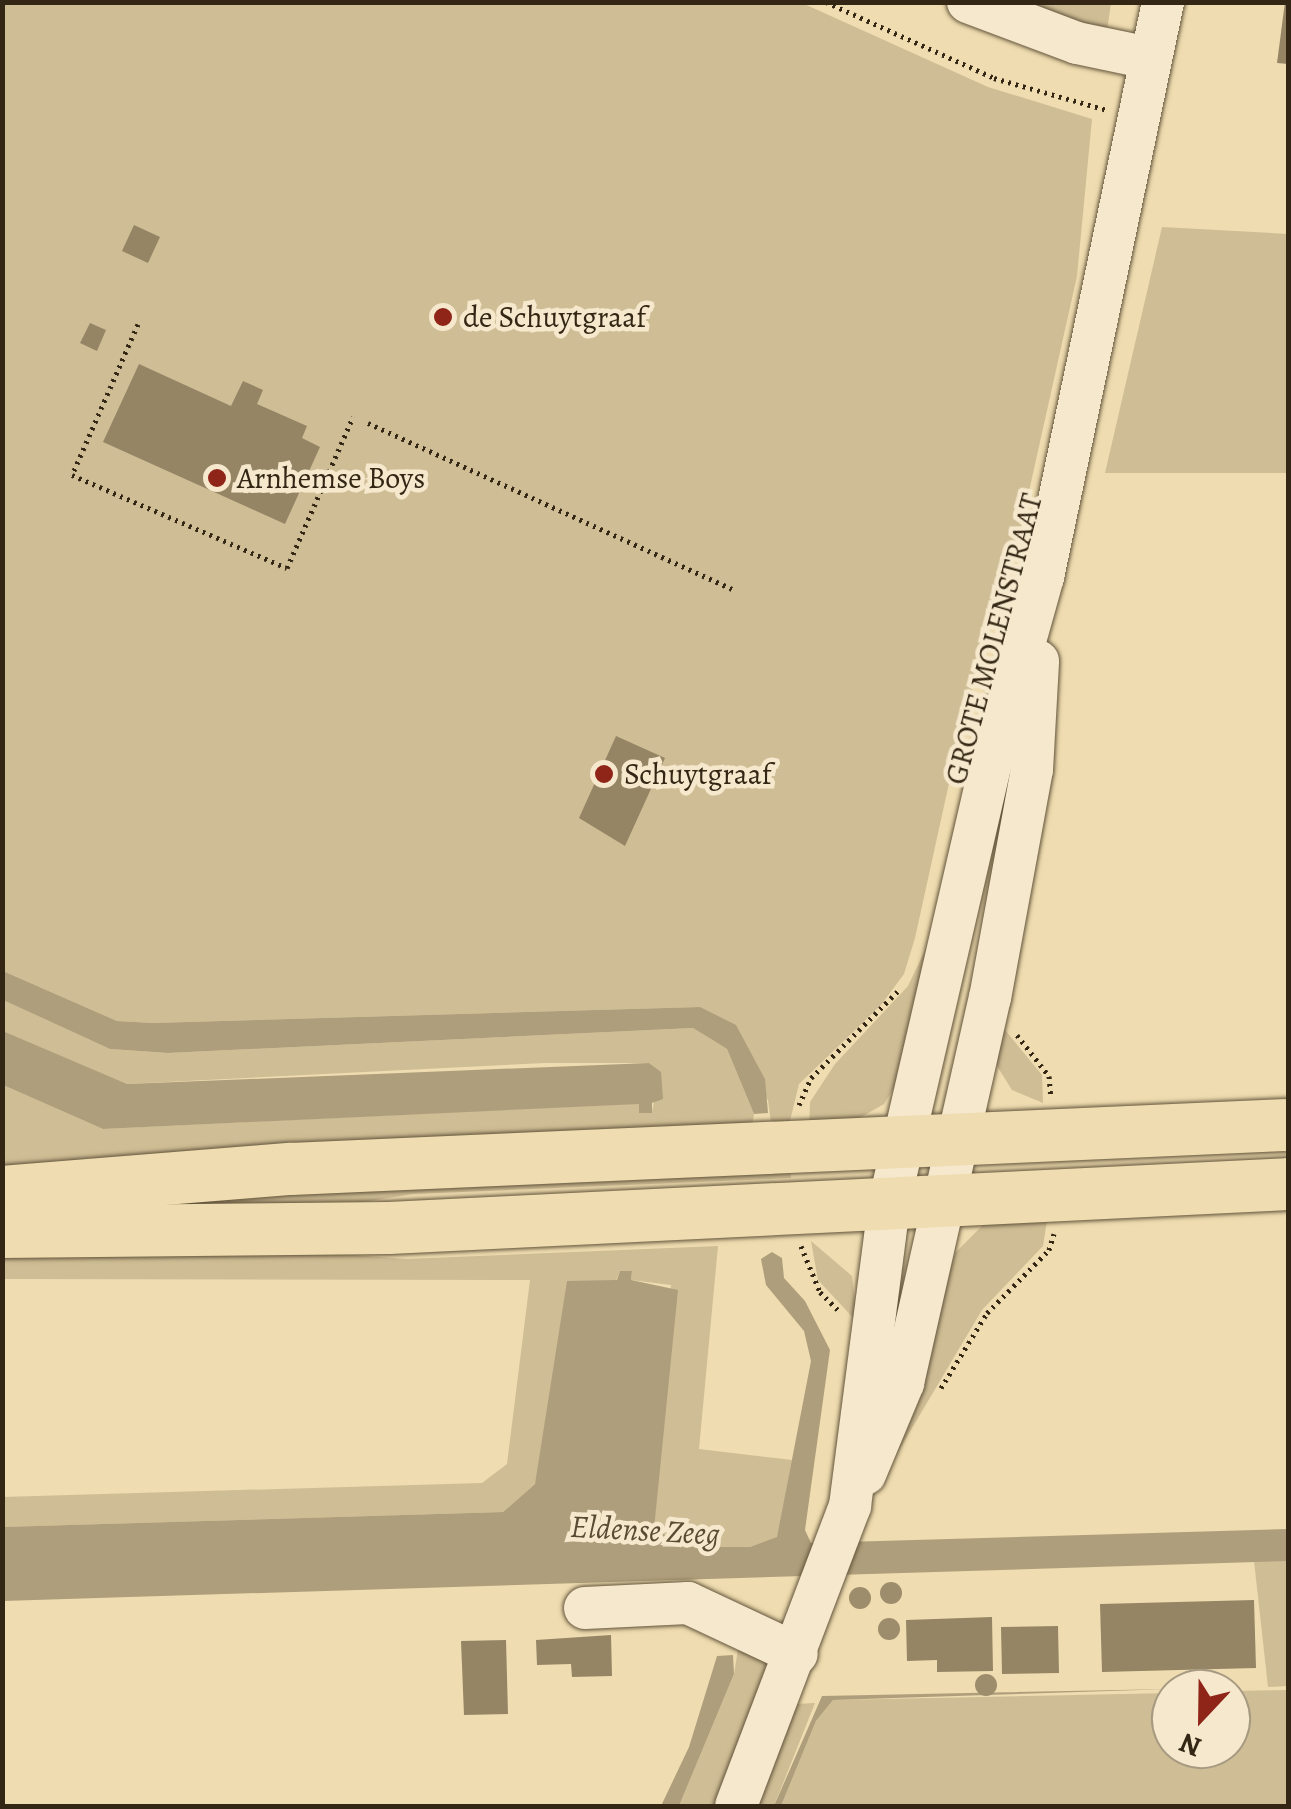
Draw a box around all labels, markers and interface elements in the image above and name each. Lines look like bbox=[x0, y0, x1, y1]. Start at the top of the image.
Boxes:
place label: de Schuytgraaf bbox=[463, 299, 646, 335]
marker: de Schuytgraaf bbox=[432, 306, 454, 328]
place label: Arnhemse Boys bbox=[237, 460, 425, 496]
marker: Arnhemse Boys bbox=[206, 467, 228, 489]
street label: GROTE MOLENSTRAAT bbox=[938, 490, 1050, 788]
place label: Schuytgraaf bbox=[624, 756, 772, 792]
marker: Schuytgraaf bbox=[593, 763, 615, 785]
water label: Eldense Zeeg bbox=[569, 1507, 721, 1553]
north arrow bbox=[1151, 1669, 1251, 1769]
text: N bbox=[1174, 1724, 1207, 1766]

